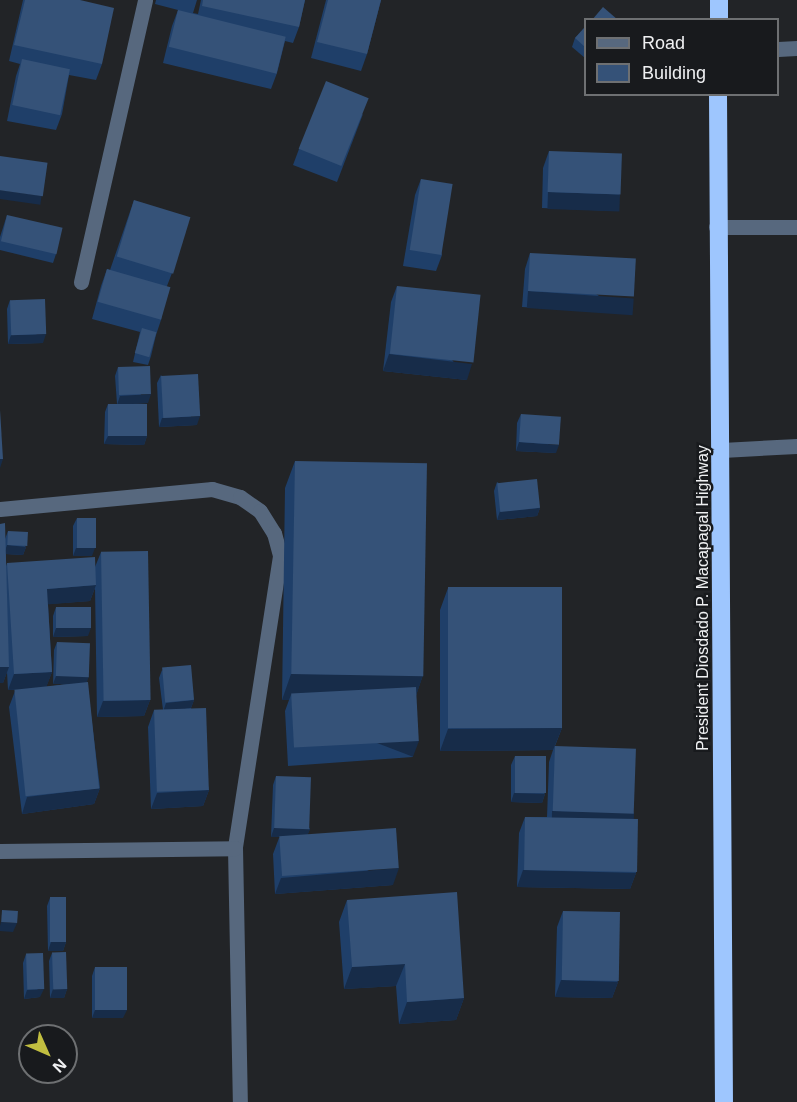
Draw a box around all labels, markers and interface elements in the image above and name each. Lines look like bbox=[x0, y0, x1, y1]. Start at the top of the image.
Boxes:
legend bbox=[584, 18, 779, 96]
text: Road bbox=[642, 33, 685, 53]
text: Building bbox=[642, 63, 706, 83]
street label: President Diosdado P. Macapagal Highway bbox=[693, 445, 713, 751]
north arrow bbox=[18, 1024, 78, 1084]
text: N bbox=[50, 1056, 70, 1076]

